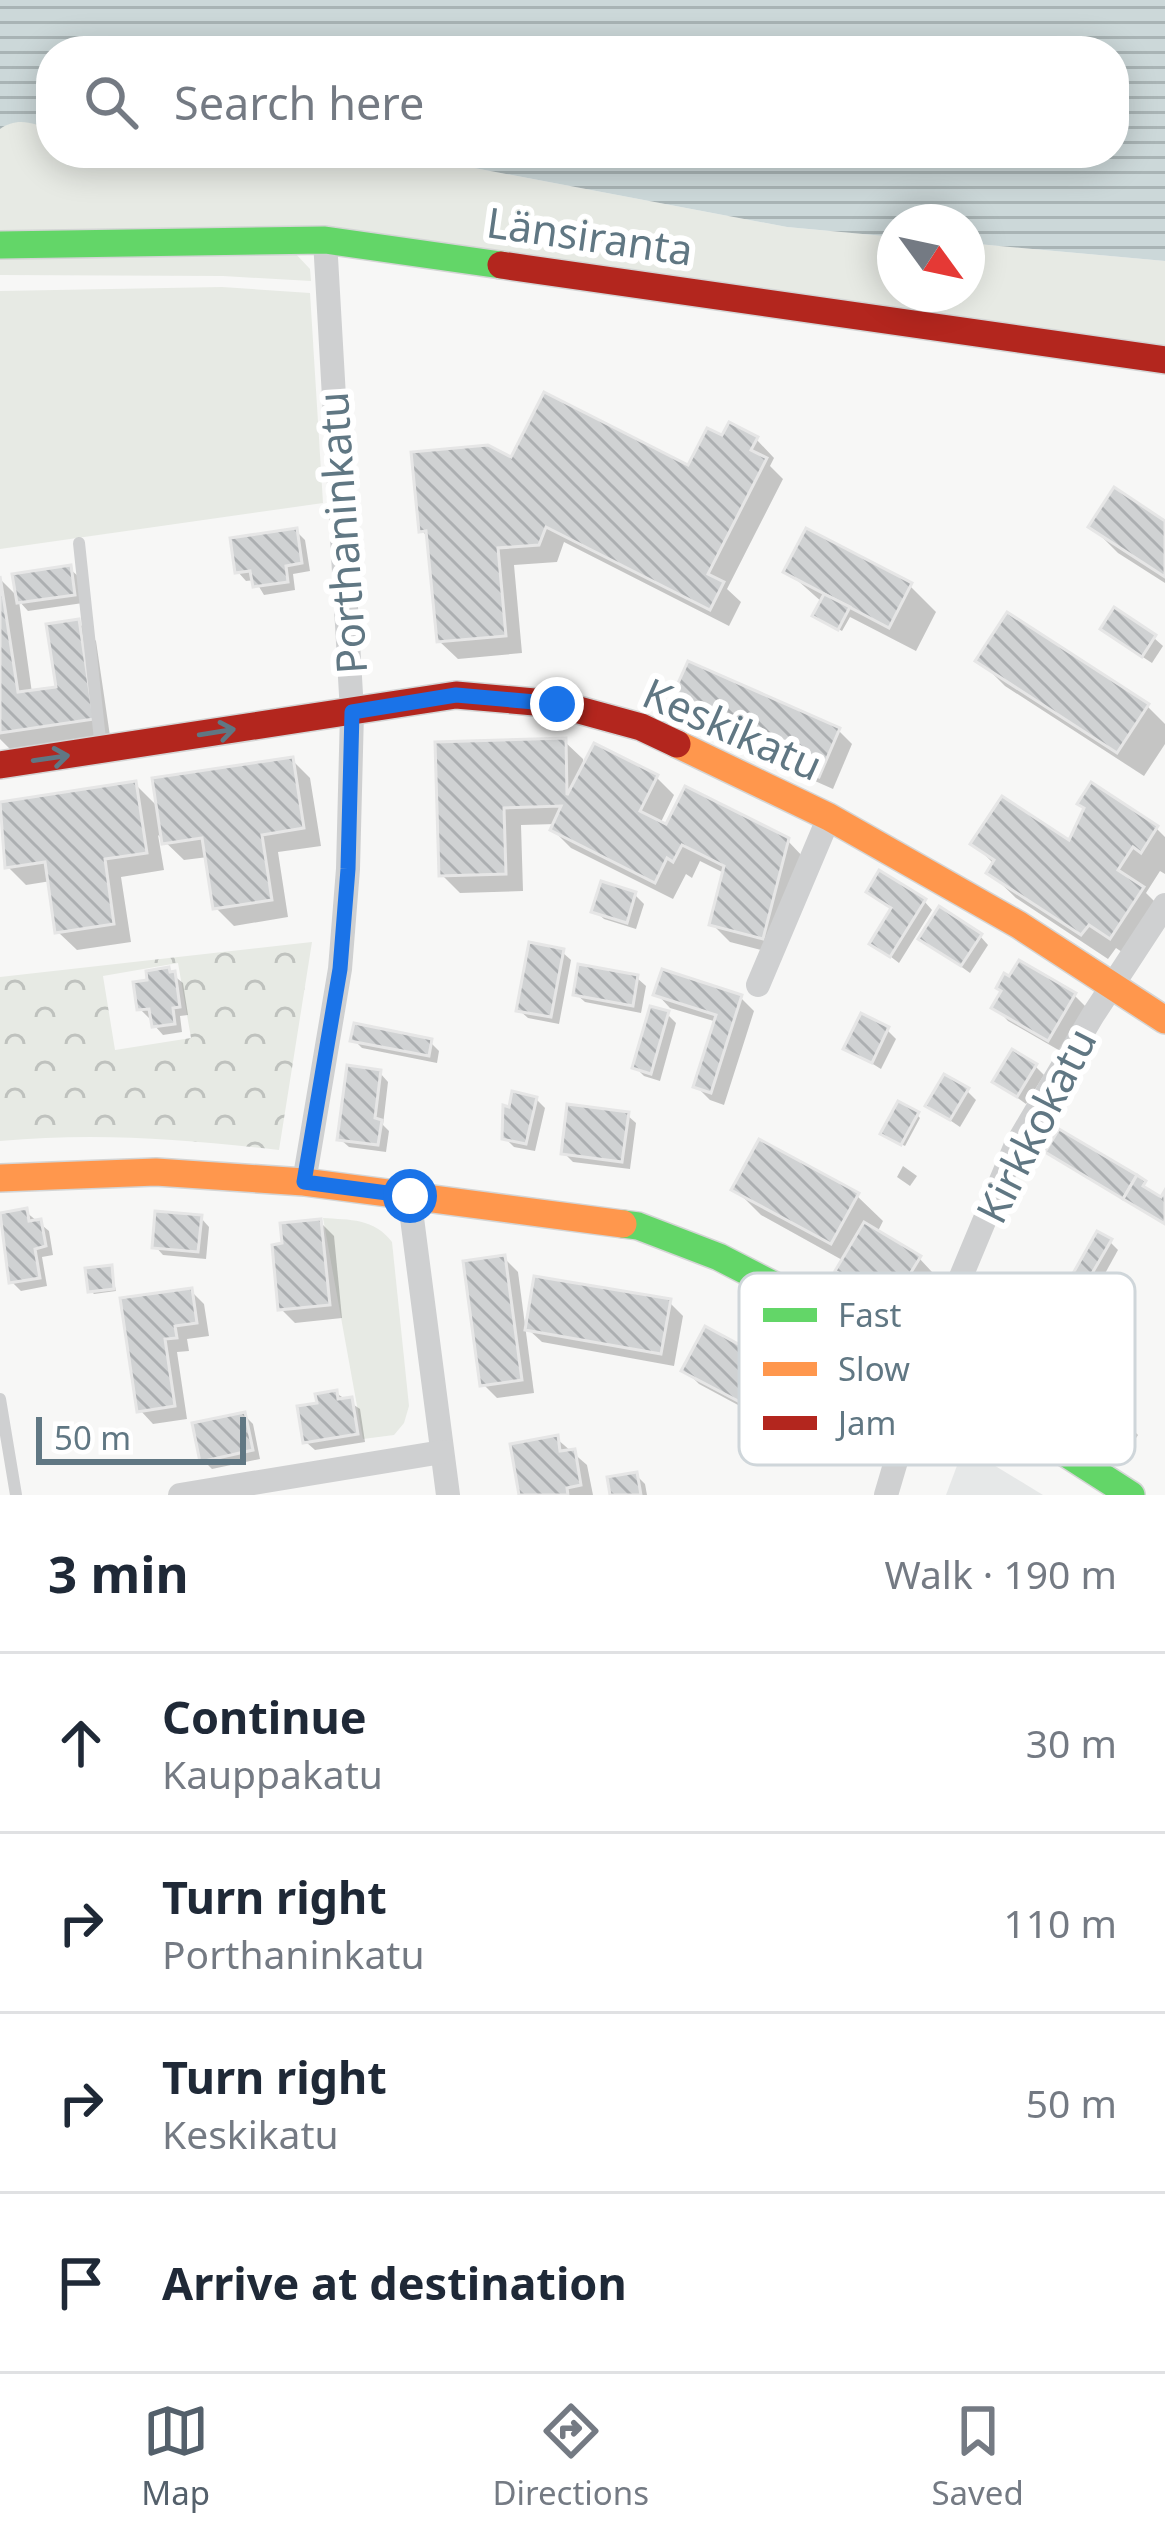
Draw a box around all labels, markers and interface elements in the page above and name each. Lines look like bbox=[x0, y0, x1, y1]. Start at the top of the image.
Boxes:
search box bbox=[36, 36, 1129, 168]
icon: search bbox=[78, 69, 144, 135]
text: Search here bbox=[174, 72, 424, 133]
street label: Länsiranta bbox=[483, 192, 697, 278]
north arrow bbox=[877, 204, 985, 312]
street label: Porthaninkatu bbox=[303, 390, 379, 676]
street label: Keskikatu bbox=[635, 663, 831, 793]
route end bbox=[530, 677, 584, 731]
one-way arrow bbox=[197, 720, 236, 743]
one-way arrow bbox=[30, 746, 69, 769]
street label: Kirkkokatu bbox=[962, 1018, 1108, 1232]
route start bbox=[383, 1169, 437, 1223]
legend bbox=[739, 1273, 1135, 1465]
text: Fast bbox=[838, 1292, 901, 1337]
text: Slow bbox=[838, 1346, 910, 1391]
text: Jam bbox=[835, 1400, 896, 1445]
scale bar bbox=[36, 1411, 246, 1464]
text: 50 m bbox=[54, 1415, 131, 1460]
text: 3 min bbox=[48, 1538, 189, 1608]
text: Walk · 190 m bbox=[884, 1547, 1117, 1600]
text: Continue bbox=[162, 1686, 367, 1747]
icon: ahead bbox=[48, 1710, 114, 1776]
text: 30 m bbox=[1026, 1716, 1117, 1769]
text: Kauppakatu bbox=[162, 1747, 383, 1800]
text: Turn right bbox=[162, 1866, 387, 1927]
icon: right bbox=[48, 1890, 114, 1956]
text: 110 m bbox=[1003, 1896, 1117, 1949]
text: Porthaninkatu bbox=[162, 1927, 425, 1980]
text: Turn right bbox=[162, 2046, 387, 2107]
icon: right bbox=[48, 2070, 114, 2136]
text: 50 m bbox=[1026, 2076, 1117, 2129]
text: Keskikatu bbox=[162, 2107, 339, 2160]
icon: arrive bbox=[48, 2250, 114, 2316]
text: Arrive at destination bbox=[162, 2252, 627, 2313]
tab: Map bbox=[141, 2398, 210, 2515]
tab: Directions bbox=[492, 2398, 649, 2515]
tab: Saved bbox=[931, 2398, 1024, 2515]

